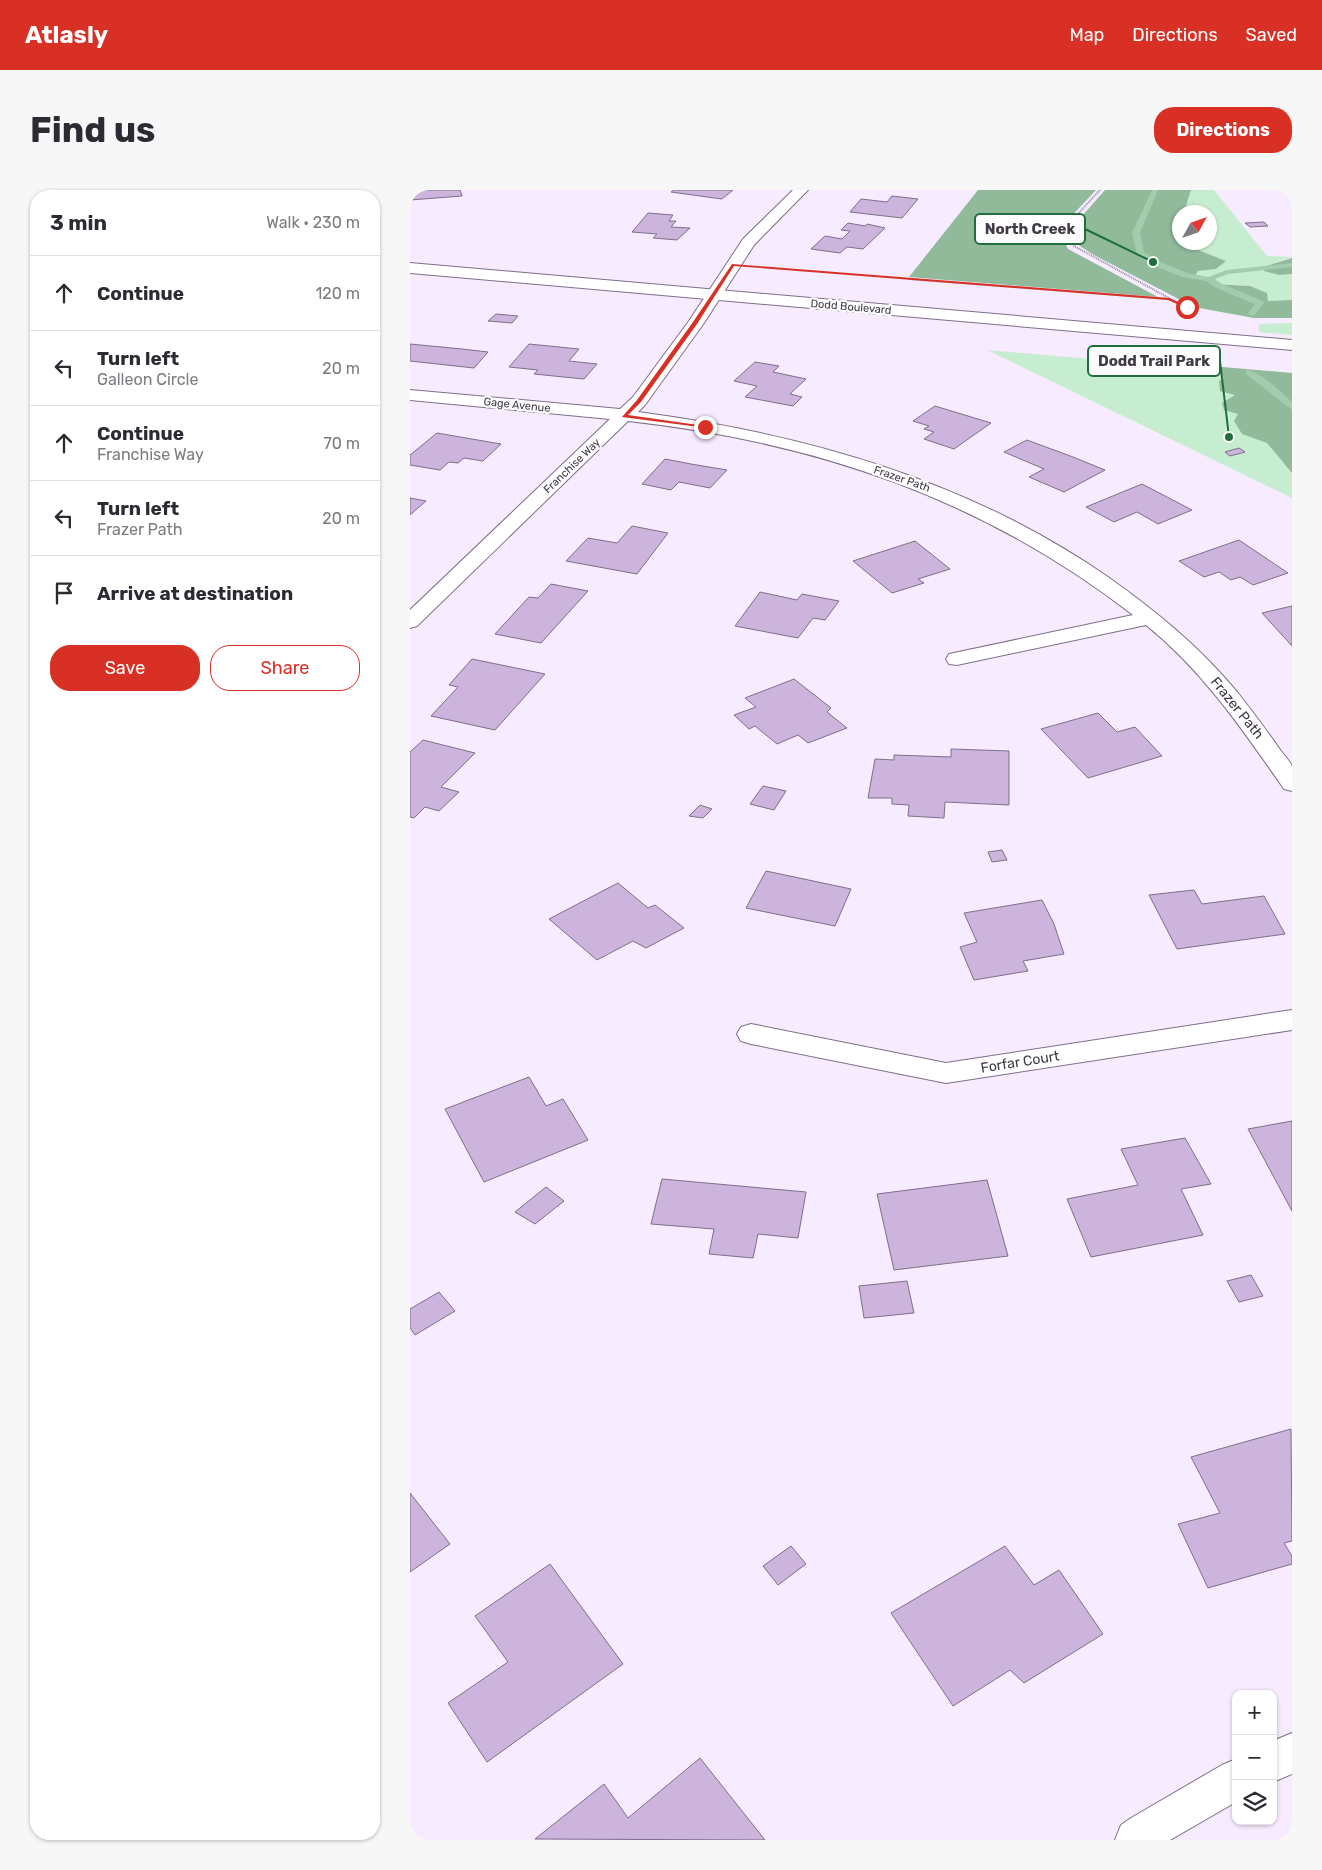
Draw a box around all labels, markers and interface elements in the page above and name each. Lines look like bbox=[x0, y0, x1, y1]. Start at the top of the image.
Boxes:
text: Atlasly bbox=[25, 21, 108, 49]
text: Map bbox=[1069, 24, 1104, 46]
text: Directions bbox=[1132, 24, 1218, 46]
text: Saved bbox=[1246, 24, 1297, 46]
button: Directions bbox=[1154, 107, 1292, 153]
text: Find us bbox=[30, 109, 155, 151]
north arrow bbox=[1172, 205, 1217, 250]
text: 3 min bbox=[50, 210, 107, 235]
text: Walk · 230 m bbox=[266, 213, 360, 232]
callout: North Creek bbox=[975, 214, 1085, 244]
text: North Creek bbox=[985, 220, 1076, 238]
icon: ahead bbox=[50, 279, 78, 307]
text: Continue bbox=[97, 282, 184, 305]
text: 120 m bbox=[315, 284, 360, 303]
route start bbox=[1176, 296, 1199, 319]
street label: Dodd Boulevard bbox=[810, 297, 892, 317]
callout: Dodd Trail Park bbox=[1088, 346, 1220, 376]
text: Turn left bbox=[97, 347, 179, 370]
text: Dodd Trail Park bbox=[1098, 352, 1210, 370]
icon: left bbox=[50, 354, 78, 382]
text: 20 m bbox=[322, 359, 360, 378]
text: Galleon Circle bbox=[97, 370, 198, 389]
street label: Gage Avenue bbox=[483, 395, 551, 415]
route end bbox=[694, 416, 717, 439]
text: Continue bbox=[97, 422, 184, 445]
icon: ahead bbox=[50, 429, 78, 457]
text: 70 m bbox=[323, 434, 360, 453]
street label: Franchise Way bbox=[541, 436, 603, 496]
text: Franchise Way bbox=[97, 445, 204, 464]
street label: Frazer Path bbox=[872, 463, 932, 495]
text: Turn left bbox=[97, 497, 179, 520]
icon: left bbox=[50, 504, 78, 532]
text: 20 m bbox=[322, 509, 360, 528]
text: Frazer Path bbox=[97, 520, 182, 539]
icon: arrive bbox=[50, 579, 78, 607]
text: Arrive at destination bbox=[97, 582, 293, 605]
button: Save bbox=[50, 645, 200, 691]
button: Share bbox=[210, 645, 360, 691]
street label: Frazer Path bbox=[1207, 674, 1267, 742]
street label: Forfar Court bbox=[979, 1047, 1061, 1077]
map controls bbox=[1232, 1690, 1277, 1825]
button: + bbox=[1232, 1690, 1277, 1735]
button: − bbox=[1232, 1735, 1277, 1780]
button: layers bbox=[1232, 1780, 1277, 1825]

